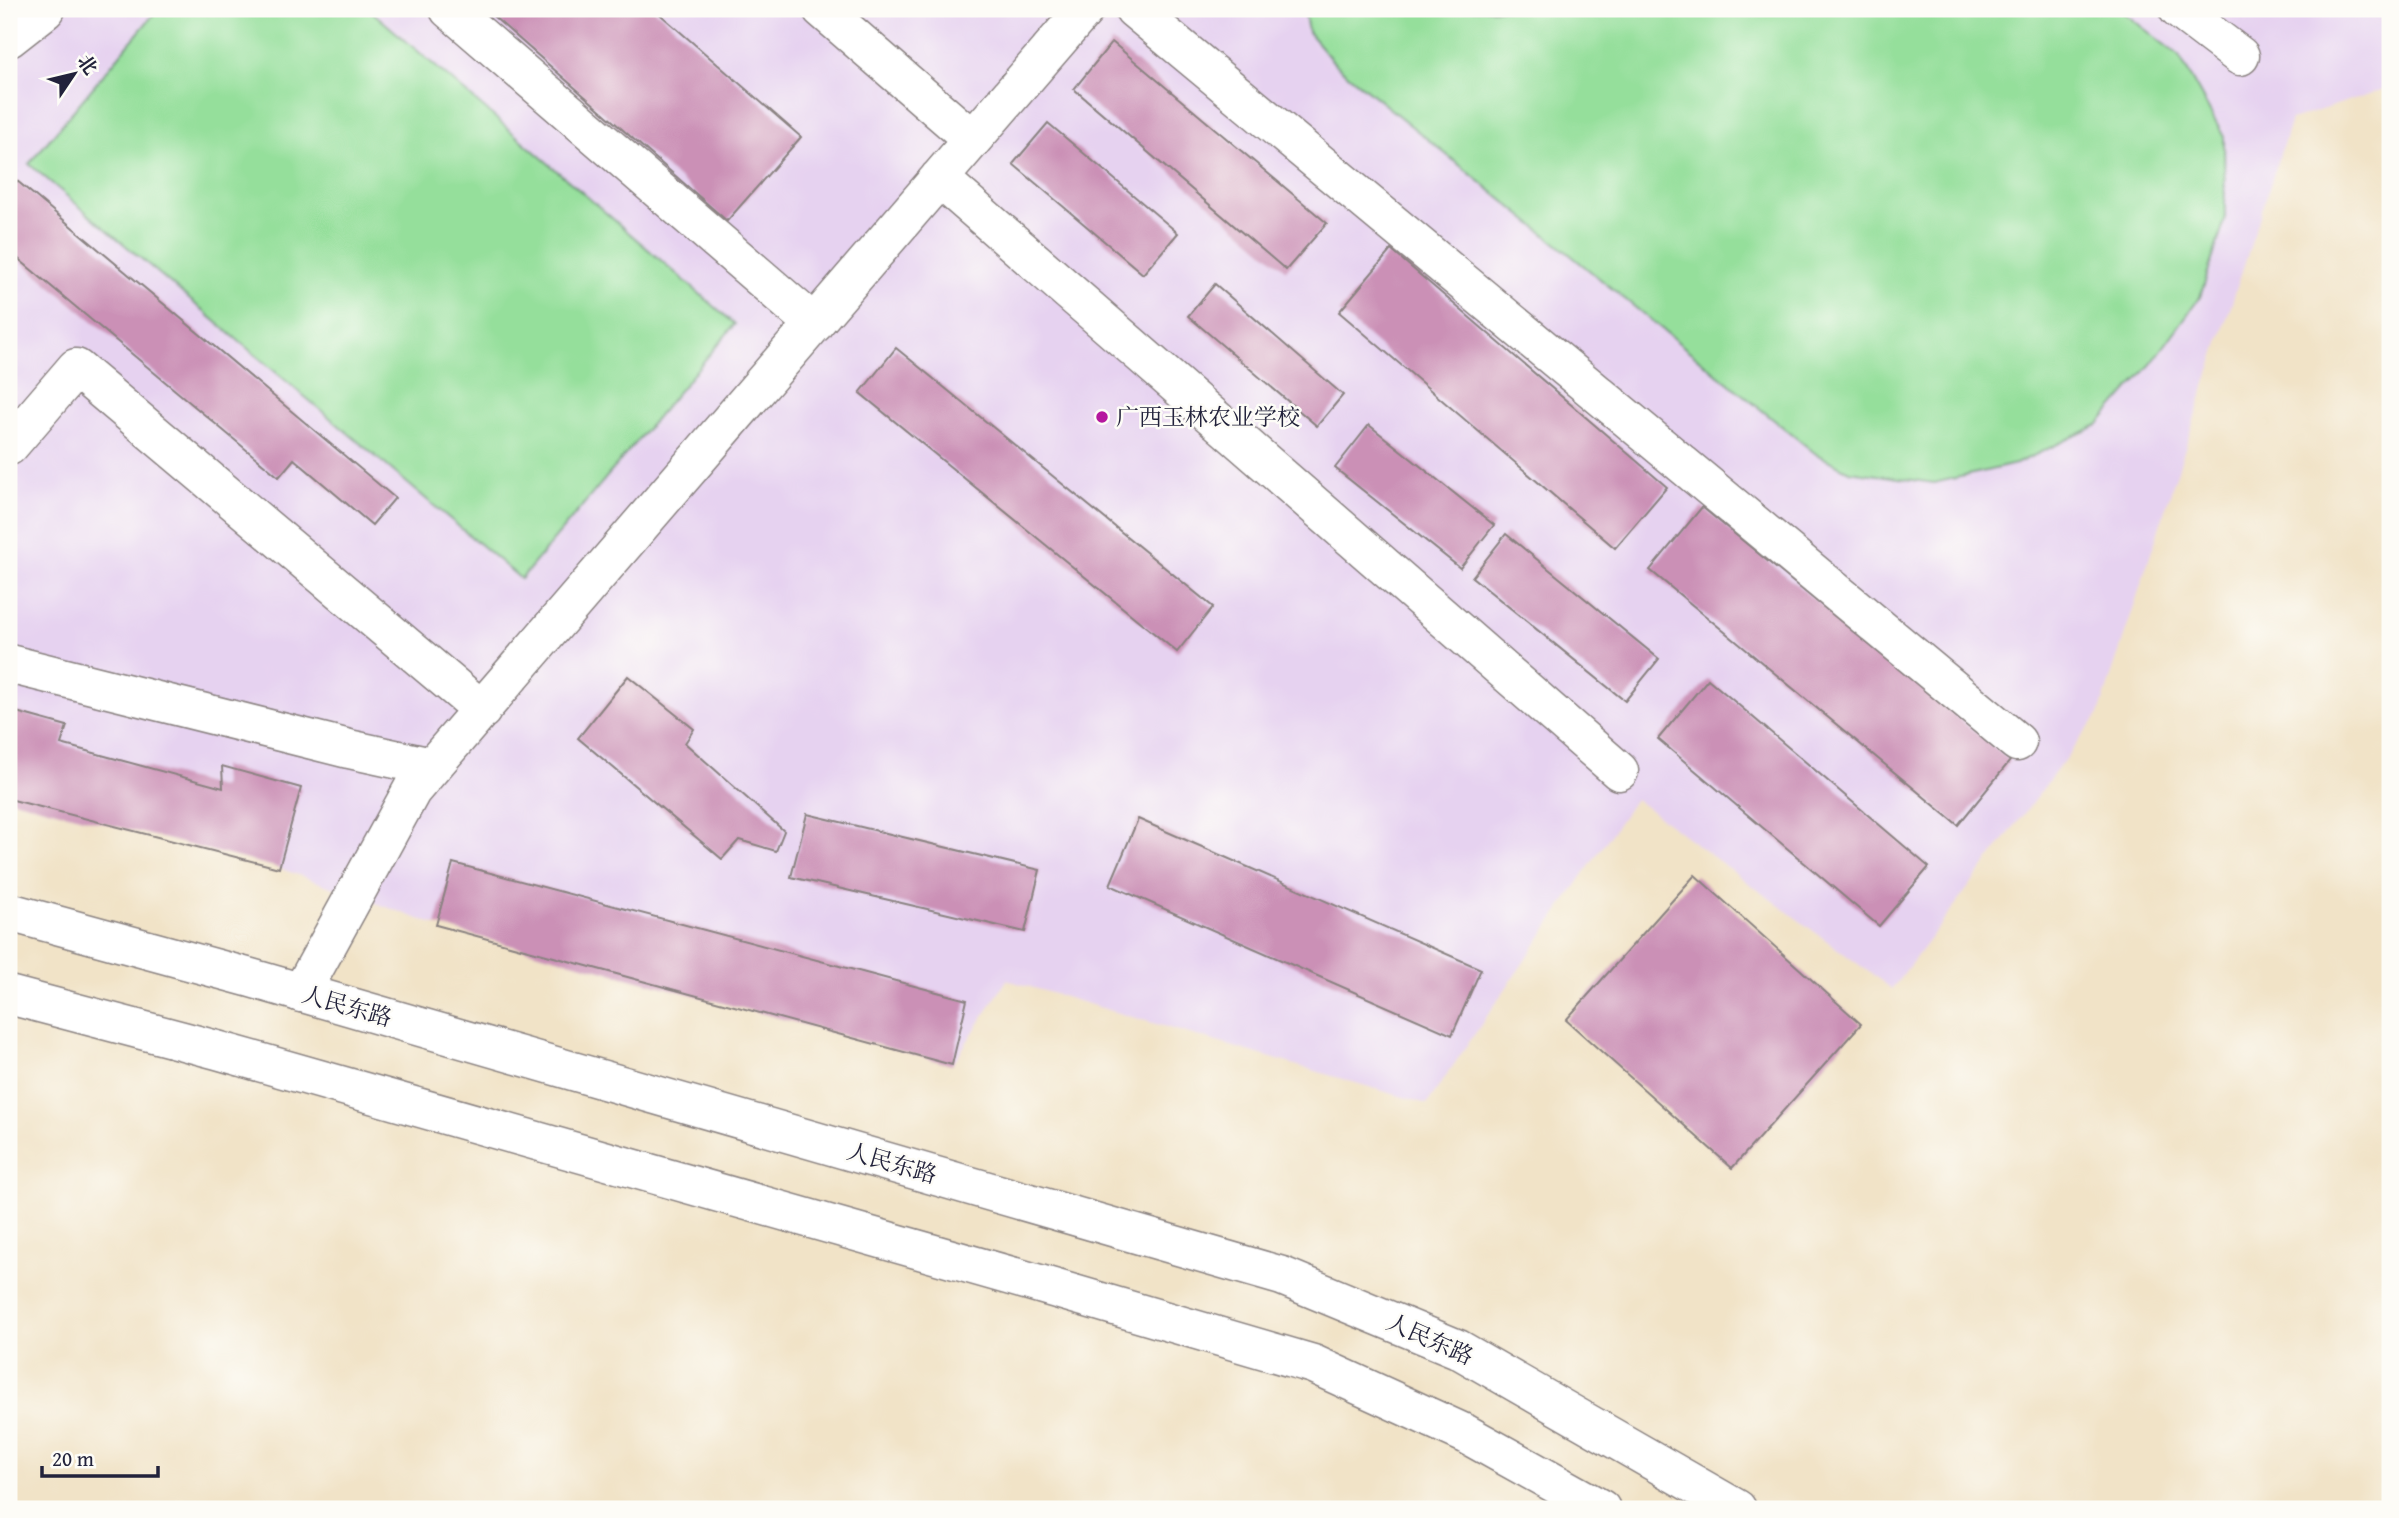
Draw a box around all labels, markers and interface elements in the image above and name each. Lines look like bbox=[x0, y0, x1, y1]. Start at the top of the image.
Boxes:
north arrow bbox=[38, 38, 108, 108]
text: 北 bbox=[71, 48, 105, 80]
place label: 广西玉林农业学校 bbox=[1116, 400, 1300, 433]
marker: 广西玉林农业学校 bbox=[1094, 409, 1110, 425]
street label: 人民东路 bbox=[298, 977, 396, 1034]
street label: 人民东路 bbox=[843, 1134, 941, 1191]
street label: 人民东路 bbox=[1381, 1305, 1479, 1372]
scale bar bbox=[42, 1434, 158, 1478]
text: 20 m bbox=[52, 1443, 94, 1474]

